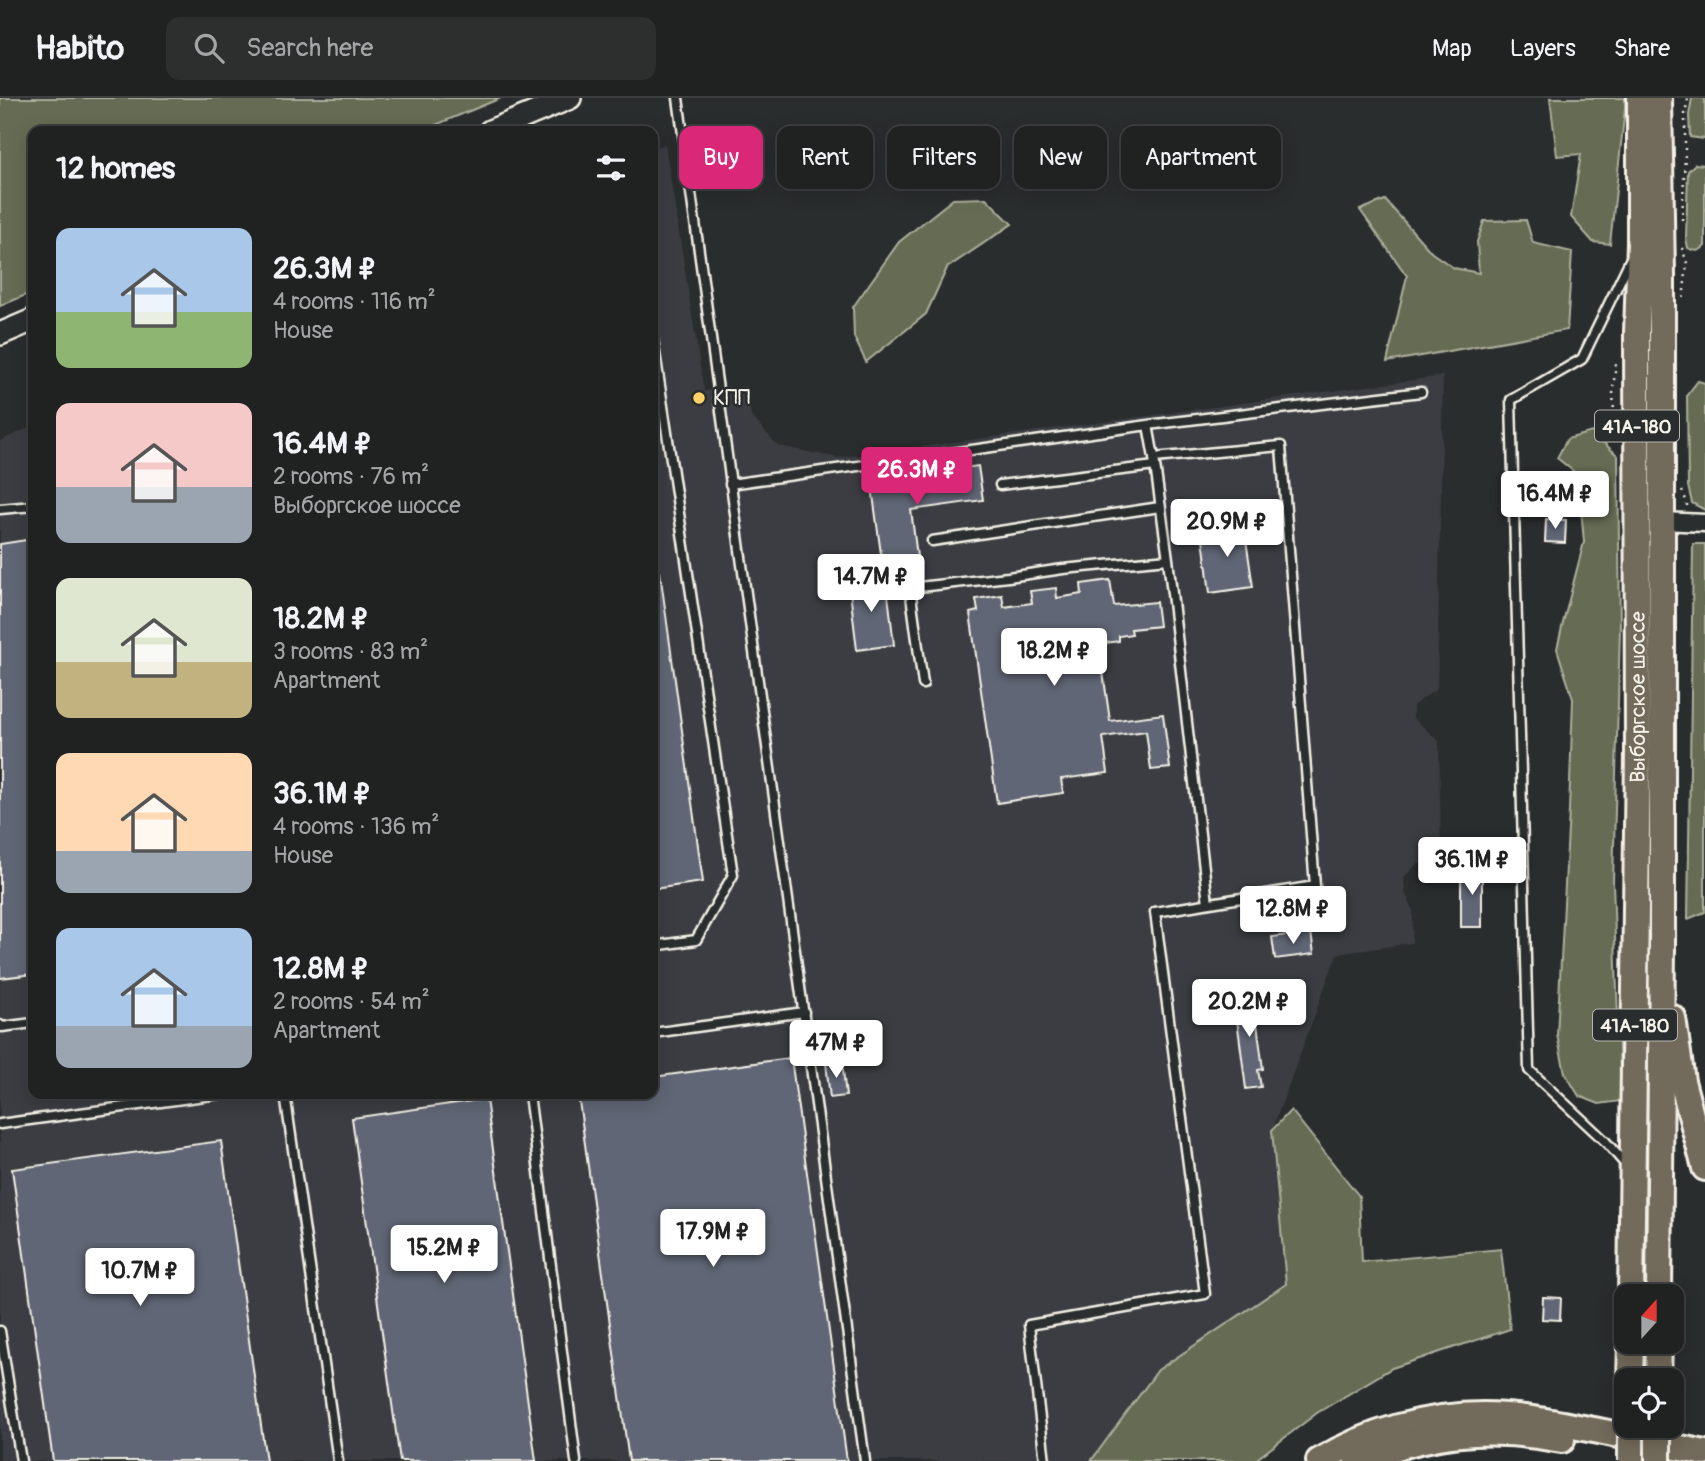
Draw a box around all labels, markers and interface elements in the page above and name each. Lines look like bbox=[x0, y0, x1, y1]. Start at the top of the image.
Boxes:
search box bbox=[166, 17, 656, 80]
text: Habito bbox=[35, 28, 124, 69]
icon: search bbox=[190, 29, 228, 67]
text: Search here bbox=[246, 32, 373, 64]
text: Map bbox=[1432, 34, 1472, 63]
text: Layers bbox=[1510, 34, 1576, 63]
text: Share bbox=[1614, 34, 1670, 63]
chip: Buy bbox=[679, 126, 763, 189]
chip: Rent bbox=[777, 126, 873, 189]
chip: Filters bbox=[887, 126, 1000, 189]
chip: New bbox=[1014, 126, 1107, 189]
chip: Apartment bbox=[1121, 126, 1281, 189]
icon: filters bbox=[592, 149, 630, 187]
text: 12 homes bbox=[56, 150, 175, 187]
text: 26.3M ₽ bbox=[273, 250, 377, 287]
icon: home bbox=[112, 256, 196, 340]
text: 4 rooms · 116 m² bbox=[273, 287, 436, 316]
text: House bbox=[273, 316, 333, 345]
place label: КПП bbox=[713, 385, 750, 412]
marker: КПП bbox=[691, 390, 707, 406]
road number: 41А-180 bbox=[1595, 410, 1679, 442]
text: 16.4M ₽ bbox=[273, 425, 372, 462]
icon: home bbox=[112, 431, 196, 515]
pin: 26.3M ₽ bbox=[852, 448, 982, 507]
text: 26.3M ₽ bbox=[877, 455, 957, 484]
text: 2 rooms · 76 m² bbox=[273, 462, 429, 491]
pin: 16.4M ₽ bbox=[1490, 472, 1620, 531]
text: 16.4M ₽ bbox=[1517, 479, 1593, 508]
text: Выборгское шоссе bbox=[273, 491, 461, 520]
pin: 20.9M ₽ bbox=[1162, 500, 1292, 559]
text: 20.9M ₽ bbox=[1187, 507, 1267, 536]
pin: 14.7M ₽ bbox=[806, 554, 936, 614]
text: 14.7M ₽ bbox=[834, 562, 908, 591]
text: 18.2M ₽ bbox=[273, 600, 369, 637]
icon: home bbox=[112, 606, 196, 690]
street label: Выборгское шоссе bbox=[1625, 611, 1652, 783]
pin: 18.2M ₽ bbox=[989, 628, 1119, 688]
text: 18.2M ₽ bbox=[1017, 636, 1091, 665]
text: 3 rooms · 83 m² bbox=[273, 637, 428, 666]
text: Apartment bbox=[273, 666, 380, 695]
text: 36.1M ₽ bbox=[273, 775, 372, 812]
icon: home bbox=[112, 781, 196, 865]
text: 4 rooms · 136 m² bbox=[273, 812, 439, 841]
pin: 36.1M ₽ bbox=[1407, 838, 1537, 897]
text: House bbox=[273, 841, 333, 870]
text: 36.1M ₽ bbox=[1434, 845, 1510, 874]
pin: 12.8M ₽ bbox=[1228, 886, 1358, 946]
text: 12.8M ₽ bbox=[1256, 894, 1330, 923]
text: 12.8M ₽ bbox=[273, 950, 369, 987]
icon: home bbox=[112, 956, 196, 1040]
pin: 20.2M ₽ bbox=[1184, 979, 1314, 1039]
text: 2 rooms · 54 m² bbox=[273, 987, 430, 1016]
text: 20.2M ₽ bbox=[1208, 987, 1290, 1016]
road number: 41А-180 bbox=[1593, 1009, 1677, 1040]
text: Apartment bbox=[273, 1016, 380, 1045]
pin: 47M ₽ bbox=[787, 1020, 885, 1080]
text: 47M ₽ bbox=[806, 1028, 866, 1057]
pin: 17.9M ₽ bbox=[648, 1210, 778, 1269]
text: 17.9M ₽ bbox=[676, 1217, 750, 1246]
pin: 15.2M ₽ bbox=[379, 1226, 509, 1285]
text: 15.2M ₽ bbox=[407, 1233, 481, 1262]
pin: 10.7M ₽ bbox=[75, 1248, 205, 1308]
text: 10.7M ₽ bbox=[101, 1256, 179, 1285]
north arrow bbox=[1614, 1284, 1684, 1354]
map controls bbox=[1614, 1284, 1684, 1438]
button: locate bbox=[1614, 1368, 1684, 1438]

